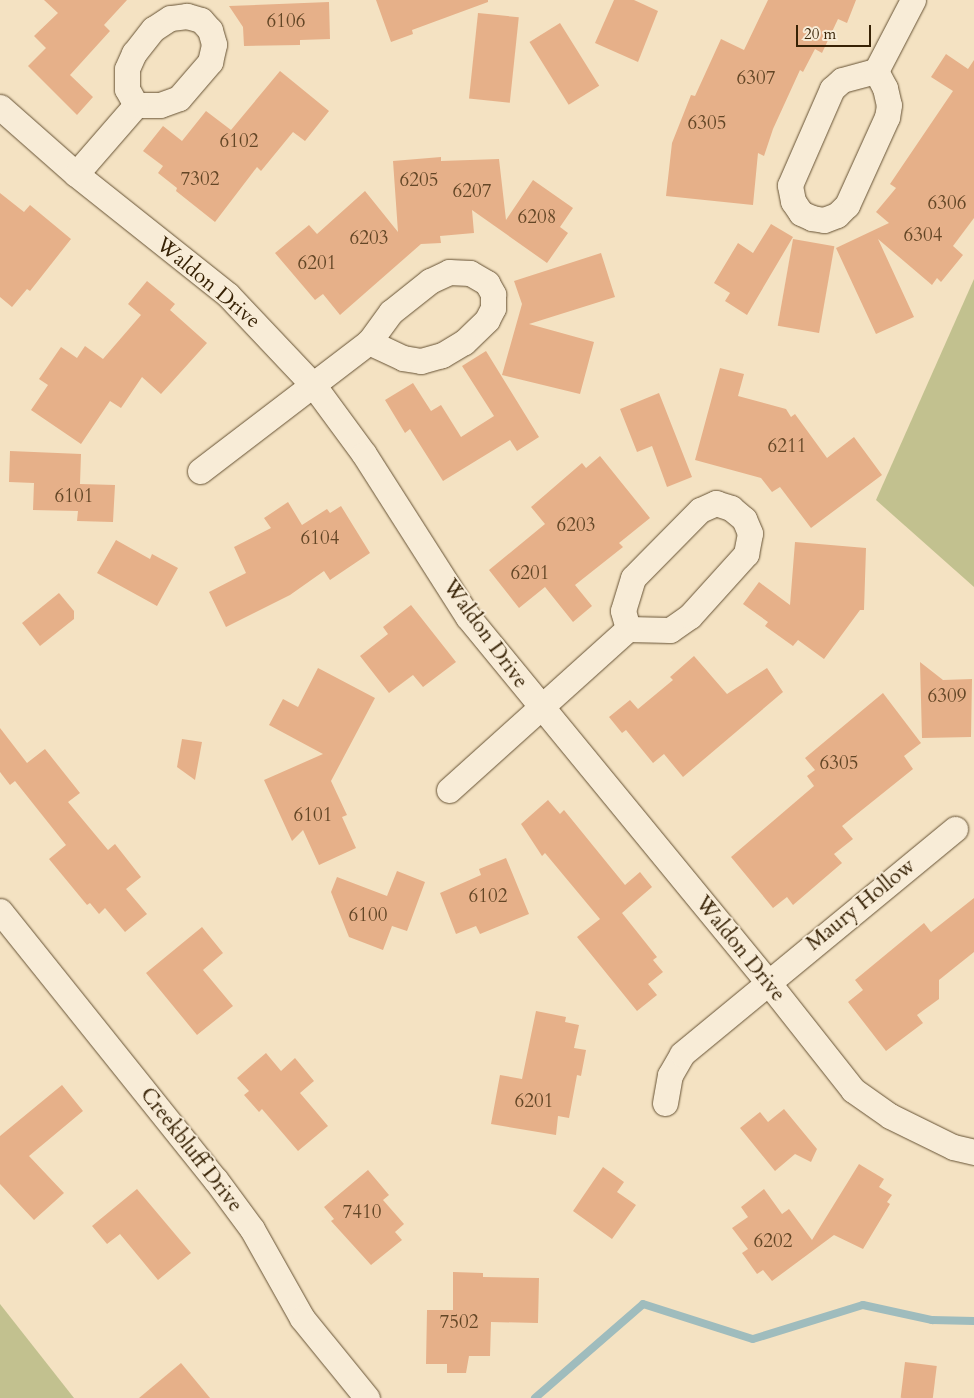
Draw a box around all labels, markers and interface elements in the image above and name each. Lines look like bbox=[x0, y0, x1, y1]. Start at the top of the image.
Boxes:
house number: 6106 bbox=[267, 11, 305, 33]
scale bar bbox=[799, 15, 874, 47]
text: 20 m bbox=[804, 24, 836, 44]
house number: 6307 bbox=[737, 68, 775, 90]
house number: 6305 bbox=[688, 113, 726, 135]
house number: 6102 bbox=[220, 131, 258, 153]
house number: 7302 bbox=[181, 169, 219, 191]
house number: 6205 bbox=[400, 170, 438, 192]
house number: 6207 bbox=[453, 181, 491, 203]
house number: 6306 bbox=[928, 193, 966, 215]
house number: 6208 bbox=[518, 207, 556, 229]
house number: 6304 bbox=[904, 225, 942, 247]
house number: 6203 bbox=[350, 228, 388, 250]
street label: Waldon Drive bbox=[151, 232, 265, 334]
house number: 6201 bbox=[298, 253, 336, 275]
house number: 6211 bbox=[768, 436, 806, 458]
house number: 6101 bbox=[55, 486, 93, 508]
house number: 6203 bbox=[557, 515, 595, 537]
house number: 6104 bbox=[301, 528, 339, 550]
house number: 6201 bbox=[511, 563, 549, 585]
street label: Waldon Drive bbox=[437, 575, 533, 693]
house number: 6309 bbox=[928, 686, 966, 708]
house number: 6305 bbox=[820, 753, 858, 775]
house number: 6101 bbox=[294, 805, 332, 827]
street label: Maury Hollow bbox=[802, 853, 920, 957]
house number: 6102 bbox=[469, 886, 507, 908]
street label: Waldon Drive bbox=[690, 891, 790, 1007]
house number: 6100 bbox=[349, 905, 387, 927]
street label: Creekbluff Drive bbox=[135, 1083, 247, 1217]
house number: 6201 bbox=[515, 1091, 553, 1113]
house number: 7410 bbox=[343, 1202, 381, 1224]
house number: 6202 bbox=[754, 1231, 792, 1253]
house number: 7502 bbox=[440, 1312, 478, 1334]

